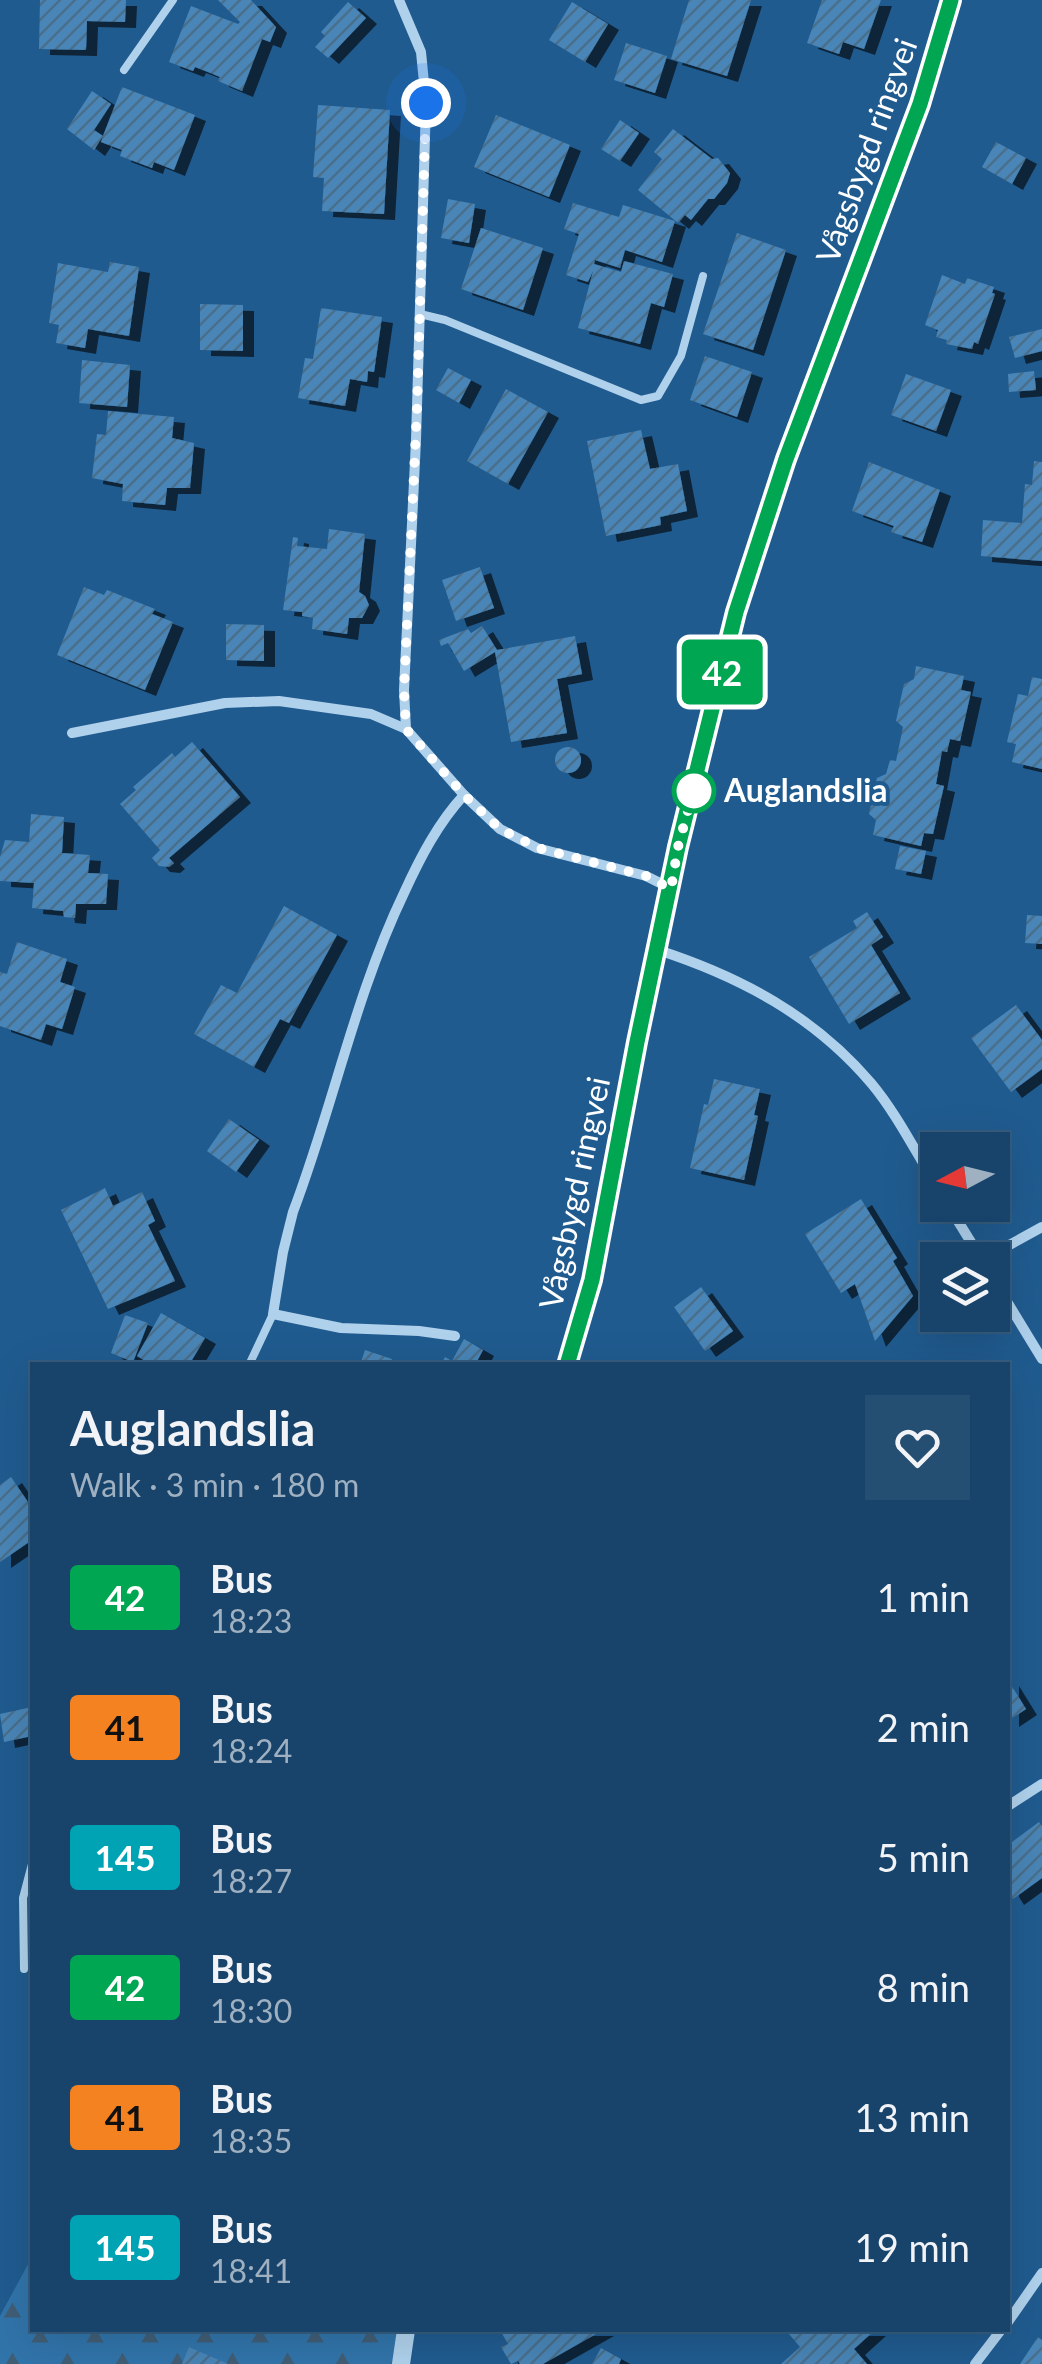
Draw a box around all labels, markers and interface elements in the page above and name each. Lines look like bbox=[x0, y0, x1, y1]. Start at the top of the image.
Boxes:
street label: Vågsbygd ringvei bbox=[807, 33, 924, 268]
your location bbox=[401, 78, 451, 128]
line badge: 42 bbox=[677, 640, 767, 704]
text: 42 bbox=[702, 651, 742, 693]
marker: Auglandslia bbox=[673, 770, 715, 812]
place label: Auglandslia bbox=[723, 770, 888, 809]
street label: Vågsbygd ringvei bbox=[530, 1073, 617, 1312]
north arrow bbox=[920, 1132, 1010, 1222]
map controls bbox=[920, 1132, 1010, 1332]
button: layers bbox=[920, 1242, 1010, 1332]
button: heart bbox=[865, 1395, 970, 1500]
text: Auglandslia bbox=[70, 1399, 315, 1456]
text: Walk · 3 min · 180 m bbox=[70, 1465, 359, 1504]
text: Bus bbox=[210, 1555, 273, 1601]
text: 1 min bbox=[877, 1574, 970, 1620]
text: 42 bbox=[105, 1576, 145, 1618]
text: 18:23 bbox=[210, 1601, 292, 1640]
text: Bus bbox=[210, 1685, 273, 1731]
text: 2 min bbox=[877, 1704, 970, 1750]
text: 41 bbox=[105, 1706, 145, 1748]
text: 18:24 bbox=[210, 1731, 292, 1770]
text: Bus bbox=[210, 1815, 273, 1861]
text: 5 min bbox=[877, 1834, 970, 1880]
text: 145 bbox=[95, 1836, 155, 1878]
text: 18:27 bbox=[210, 1861, 292, 1900]
text: Bus bbox=[210, 1945, 273, 1991]
text: 8 min bbox=[877, 1964, 970, 2010]
text: 42 bbox=[105, 1966, 145, 2008]
text: 18:30 bbox=[210, 1991, 292, 2030]
text: Bus bbox=[210, 2075, 273, 2121]
text: 13 min bbox=[855, 2094, 970, 2140]
text: 41 bbox=[105, 2096, 145, 2138]
text: 18:35 bbox=[210, 2121, 292, 2160]
text: Bus bbox=[210, 2205, 273, 2251]
text: 19 min bbox=[855, 2224, 970, 2270]
text: 145 bbox=[95, 2226, 155, 2268]
text: 18:41 bbox=[210, 2251, 292, 2290]

